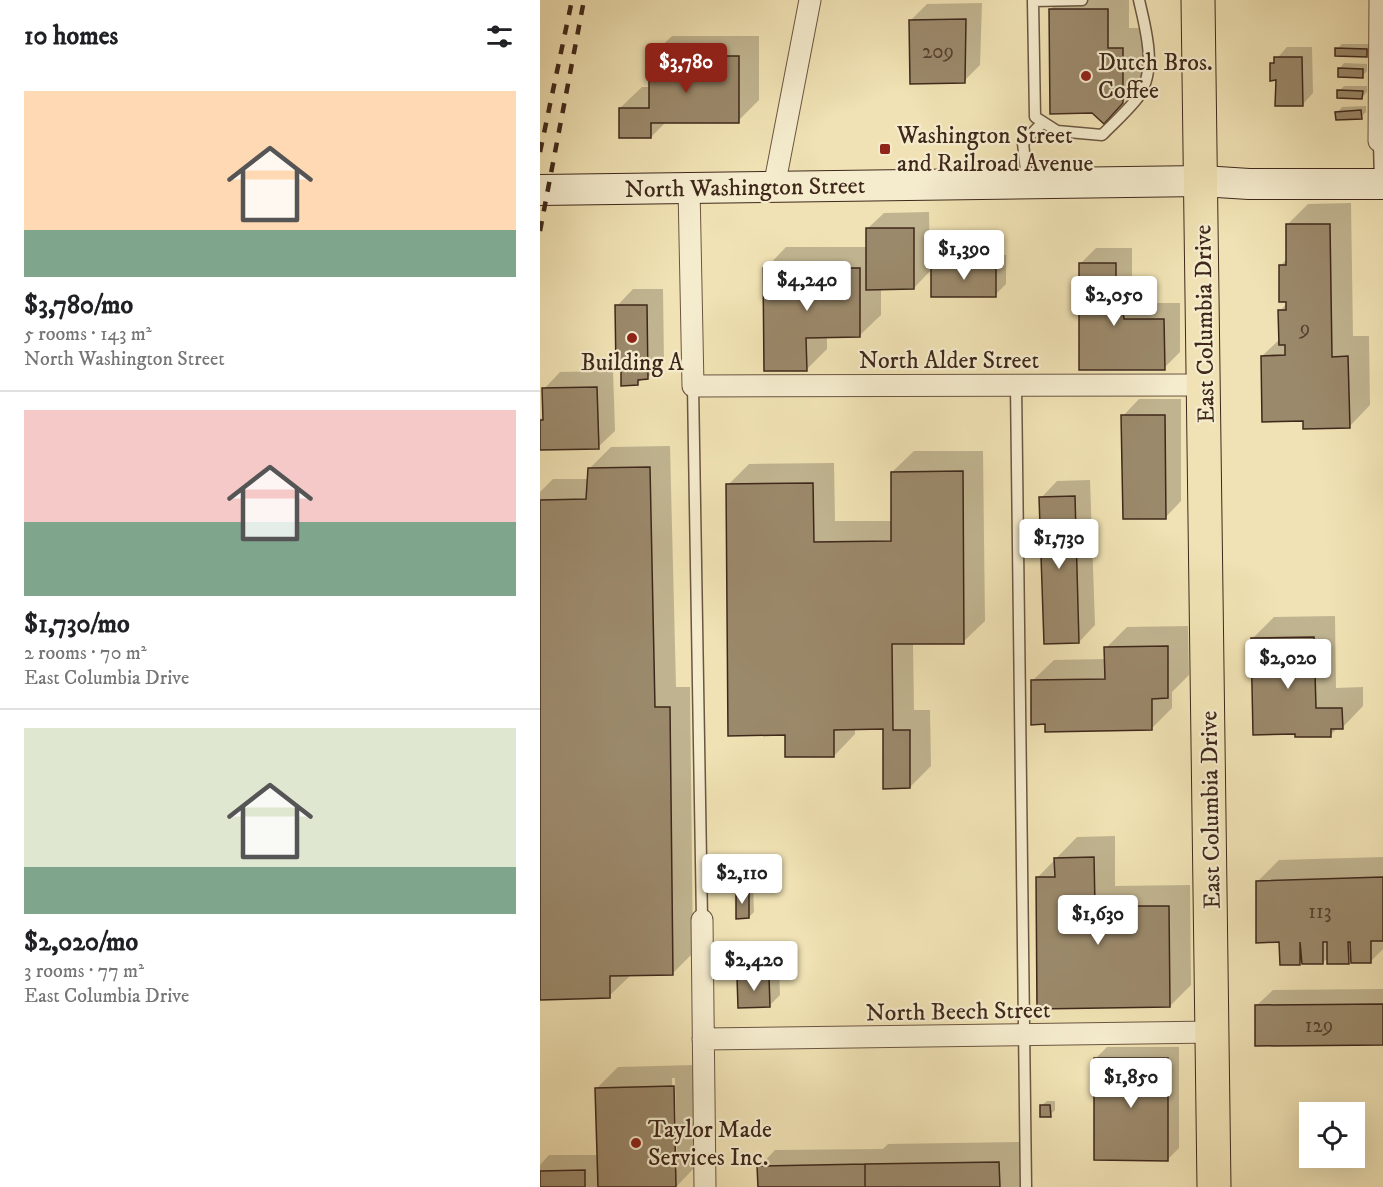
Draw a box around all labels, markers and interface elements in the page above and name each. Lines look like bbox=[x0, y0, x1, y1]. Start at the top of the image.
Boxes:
text: 10 homes bbox=[24, 20, 118, 53]
icon: filters bbox=[483, 20, 516, 53]
house number: 209 bbox=[922, 39, 954, 65]
pin: $3,780 bbox=[637, 43, 735, 94]
place label: Dutch Bros. Coffee bbox=[1098, 48, 1213, 106]
text: $3,780 bbox=[659, 50, 713, 75]
marker: Dutch Bros. Coffee bbox=[1079, 69, 1093, 83]
place label: Washington Street and Railroad Avenue bbox=[896, 121, 1094, 179]
icon: home bbox=[216, 130, 324, 238]
marker: Washington Street and Railroad Avenue bbox=[878, 142, 892, 156]
street label: North Washington Street bbox=[624, 171, 866, 205]
street label: East Columbia Drive bbox=[1188, 224, 1222, 423]
pin: $1,390 bbox=[915, 230, 1013, 281]
text: $1,390 bbox=[938, 237, 990, 262]
pin: $4,240 bbox=[758, 261, 856, 312]
text: $4,240 bbox=[777, 268, 837, 293]
pin: $2,050 bbox=[1065, 276, 1163, 327]
text: $2,050 bbox=[1085, 283, 1143, 308]
text: $3,780/mo bbox=[24, 289, 133, 322]
house number: 9 bbox=[1299, 316, 1310, 342]
text: 5 rooms · 143 m² bbox=[24, 322, 152, 347]
marker: Building A bbox=[625, 331, 639, 345]
street label: North Alder Street bbox=[859, 346, 1040, 376]
text: North Washington Street bbox=[24, 347, 225, 372]
place label: Building A bbox=[581, 348, 684, 378]
icon: home bbox=[216, 449, 324, 557]
pin: $1,730 bbox=[1010, 519, 1108, 570]
text: $1,730 bbox=[1033, 526, 1085, 551]
text: $1,730/mo bbox=[24, 608, 130, 641]
pin: $2,020 bbox=[1239, 639, 1337, 690]
text: 2 rooms · 70 m² bbox=[24, 641, 147, 666]
text: $2,020 bbox=[1259, 646, 1317, 671]
text: East Columbia Drive bbox=[24, 666, 189, 691]
street label: East Columbia Drive bbox=[1194, 710, 1228, 909]
icon: home bbox=[216, 767, 324, 875]
pin: $2,110 bbox=[693, 854, 791, 905]
text: $2,110 bbox=[716, 861, 768, 886]
pin: $1,630 bbox=[1049, 895, 1147, 946]
house number: 113 bbox=[1308, 899, 1332, 925]
text: $1,630 bbox=[1072, 902, 1124, 927]
text: $2,020/mo bbox=[24, 926, 138, 959]
pin: $2,420 bbox=[705, 941, 803, 992]
text: $2,420 bbox=[725, 948, 783, 973]
text: 3 rooms · 77 m² bbox=[24, 959, 144, 984]
text: East Columbia Drive bbox=[24, 984, 189, 1009]
street label: North Beech Street bbox=[865, 995, 1051, 1029]
house number: 129 bbox=[1305, 1013, 1333, 1039]
pin: $1,850 bbox=[1082, 1058, 1180, 1109]
text: $1,850 bbox=[1104, 1065, 1158, 1090]
map controls bbox=[1299, 1102, 1365, 1168]
button: locate bbox=[1299, 1102, 1365, 1168]
place label: Taylor Made Services Inc. bbox=[648, 1115, 772, 1173]
marker: Taylor Made Services Inc. bbox=[629, 1136, 643, 1150]

